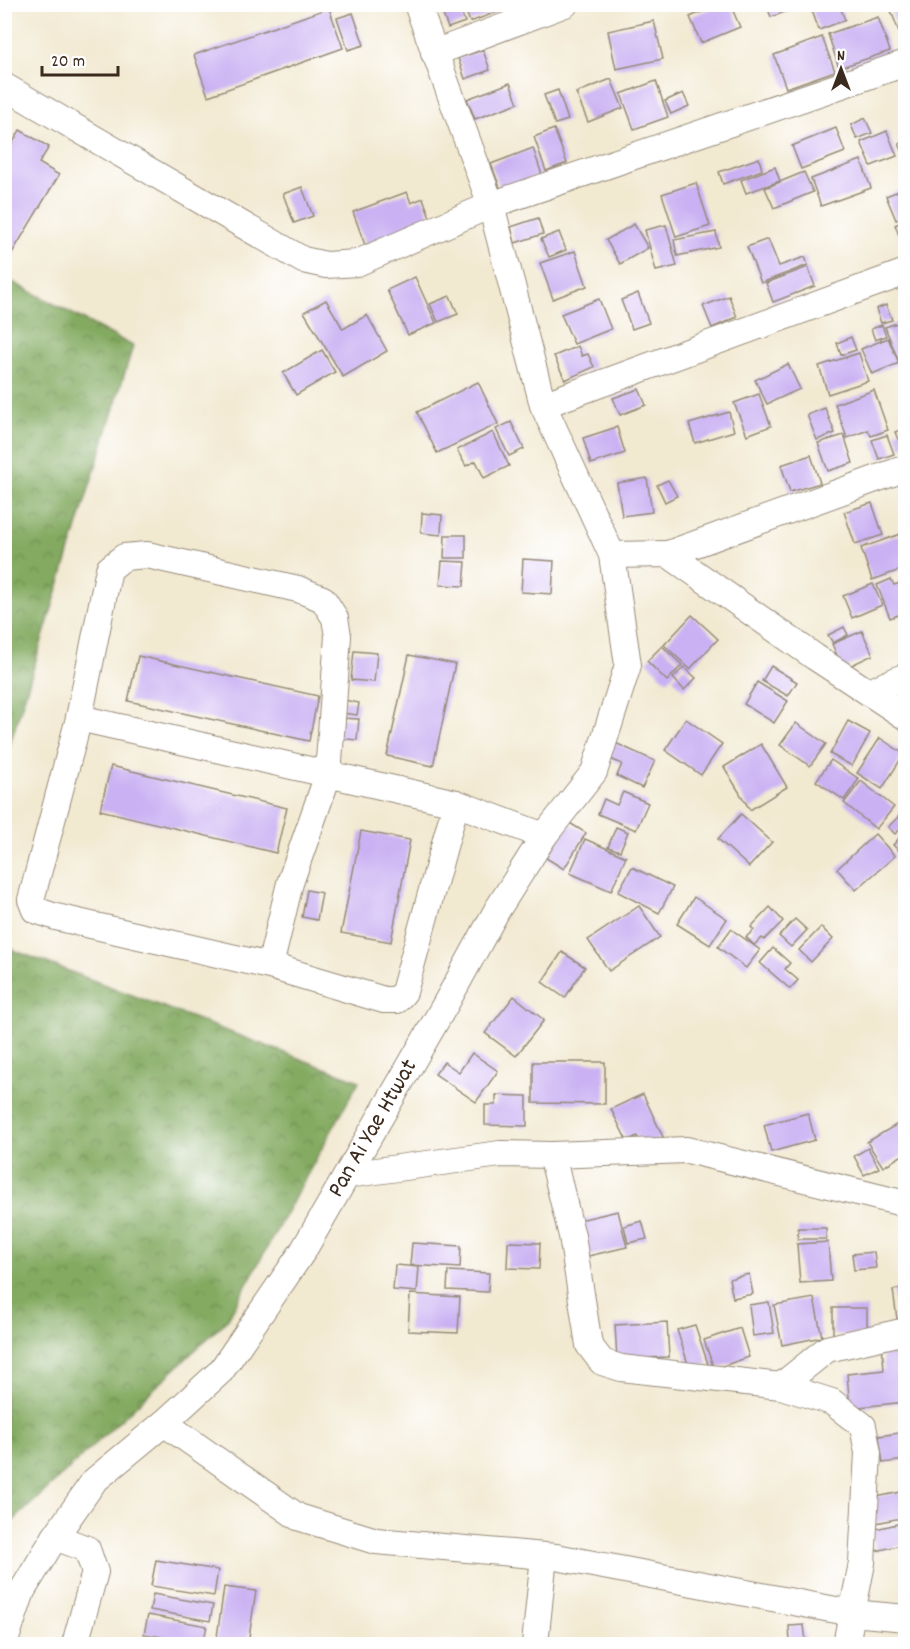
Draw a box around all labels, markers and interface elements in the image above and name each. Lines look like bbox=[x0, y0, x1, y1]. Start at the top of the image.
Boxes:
scale bar bbox=[42, 39, 118, 77]
north arrow bbox=[811, 39, 871, 99]
text: N bbox=[837, 45, 845, 68]
text: 20 m bbox=[51, 50, 85, 75]
street label: Pan Ai Yae Htwat bbox=[320, 1053, 427, 1204]

